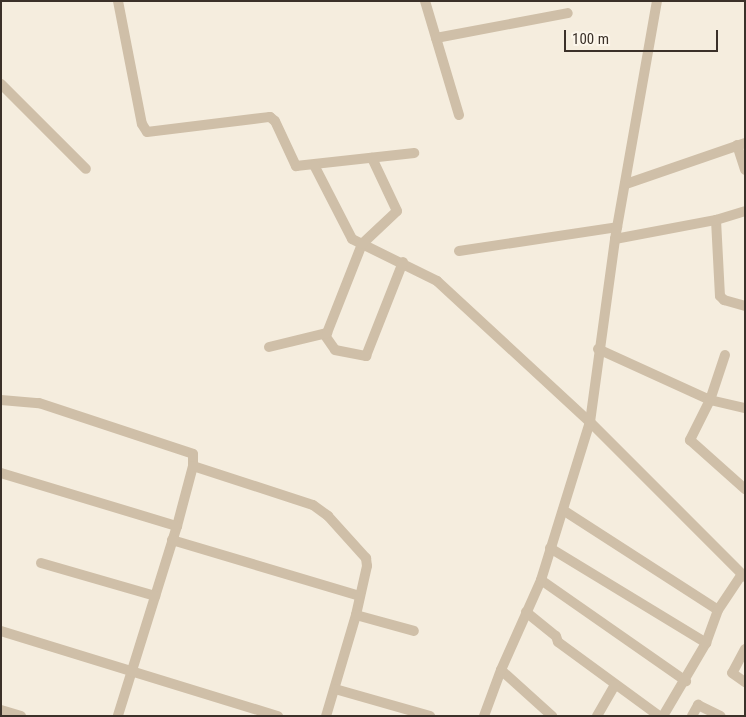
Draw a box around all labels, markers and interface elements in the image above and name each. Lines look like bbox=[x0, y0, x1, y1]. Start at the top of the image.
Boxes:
scale bar bbox=[566, 20, 720, 52]
text: 100 m bbox=[572, 30, 609, 48]

